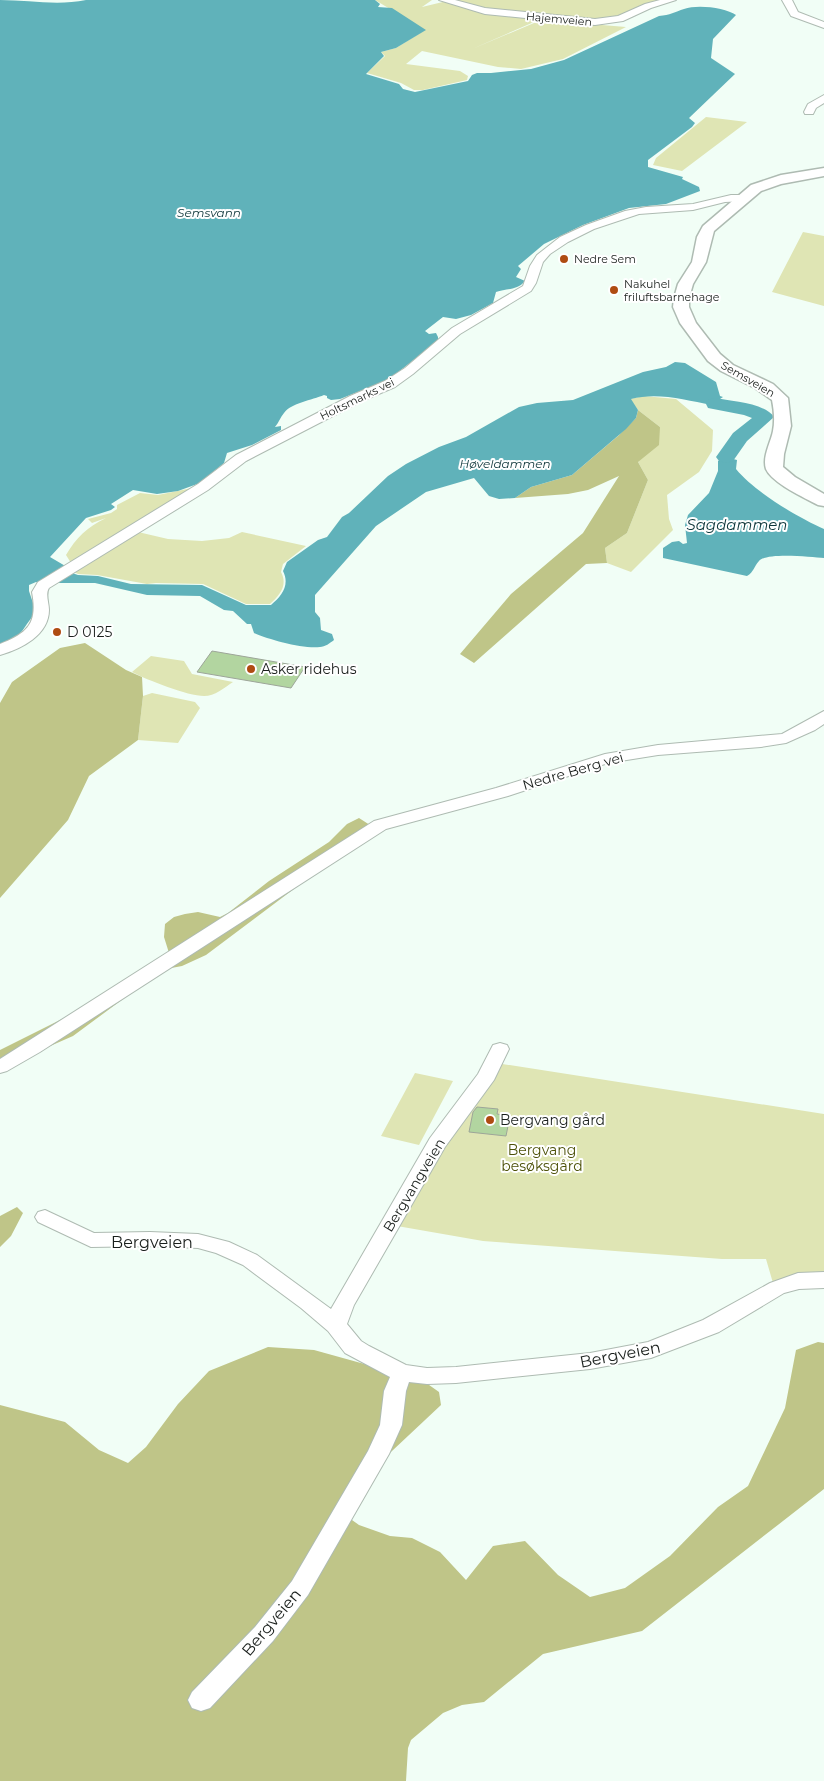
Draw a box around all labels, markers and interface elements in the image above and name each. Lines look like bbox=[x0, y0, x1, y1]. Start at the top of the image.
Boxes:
street label: Hajemveien bbox=[525, 9, 593, 29]
water label: Semsvann bbox=[177, 205, 241, 220]
place label: Nedre Sem bbox=[574, 252, 636, 266]
marker: Nedre Sem bbox=[558, 253, 570, 265]
place label: Nakuhel friluftsbarnehage bbox=[624, 277, 720, 304]
marker: Nakuhel friluftsbarnehage bbox=[608, 284, 620, 296]
street label: Semsveien bbox=[719, 358, 777, 400]
street label: Holtsmarks vei bbox=[317, 375, 397, 423]
water label: Høveldammen bbox=[460, 456, 551, 471]
water label: Sagdammen bbox=[686, 515, 788, 534]
place label: D 0125 bbox=[67, 623, 113, 641]
marker: D 0125 bbox=[51, 626, 63, 638]
place label: Asker ridehus bbox=[261, 660, 357, 678]
marker: Asker ridehus bbox=[245, 663, 257, 675]
street label: Nedre Berg vei bbox=[520, 748, 626, 794]
place label: Bergvang gård bbox=[500, 1111, 605, 1129]
marker: Bergvang gård bbox=[484, 1114, 496, 1126]
street label: Bergvangveien bbox=[379, 1135, 449, 1235]
park label: Bergvang besøksgård bbox=[501, 1141, 583, 1175]
street label: Bergveien bbox=[111, 1233, 193, 1252]
street label: Bergveien bbox=[578, 1337, 662, 1372]
street label: Bergveien bbox=[238, 1585, 305, 1660]

